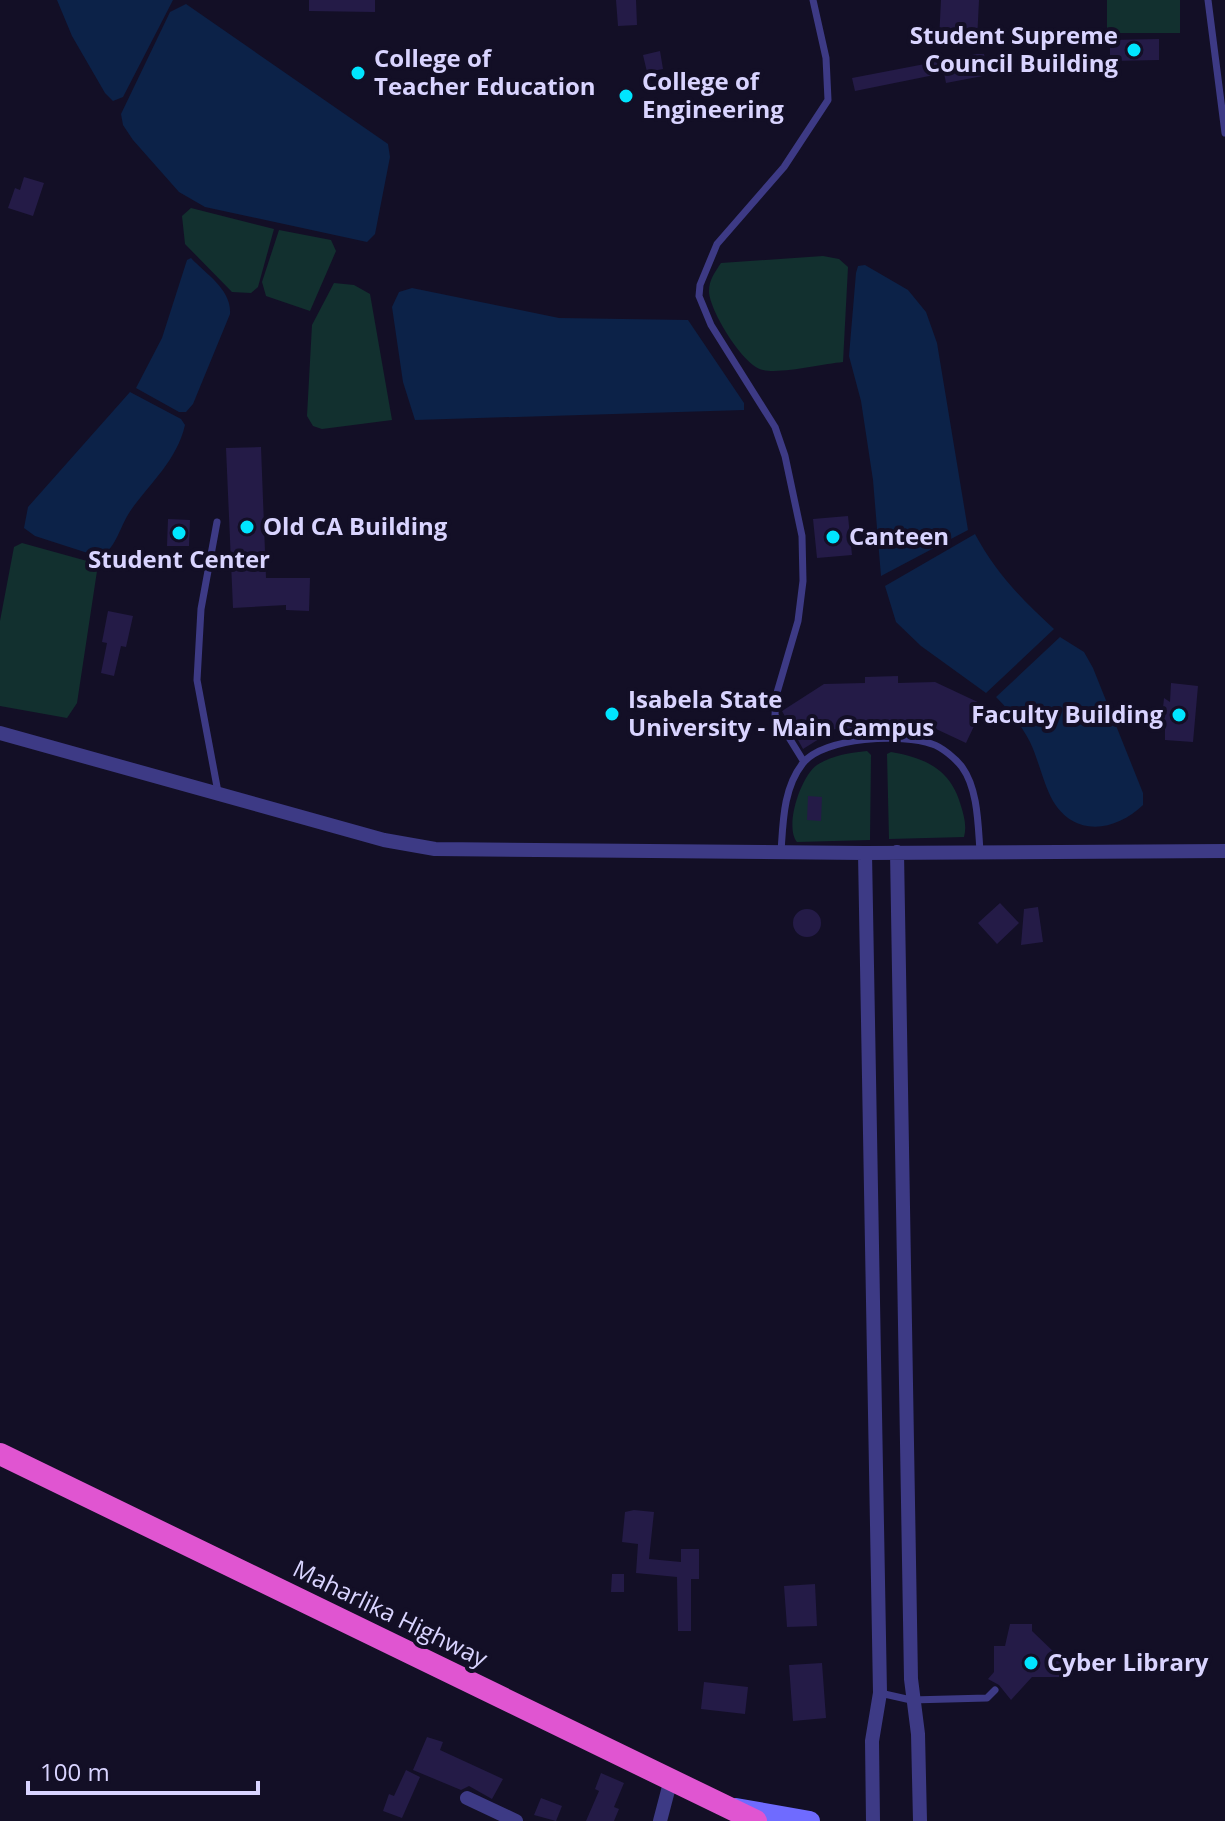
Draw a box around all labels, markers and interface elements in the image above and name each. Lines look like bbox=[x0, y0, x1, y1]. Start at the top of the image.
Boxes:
place label: Student Supreme Council Building bbox=[910, 18, 1118, 79]
place label: College of Teacher Education bbox=[374, 41, 596, 102]
marker: Student Supreme Council Building bbox=[1125, 41, 1143, 59]
marker: College of Teacher Education bbox=[349, 64, 367, 82]
place label: College of Engineering bbox=[642, 64, 784, 125]
marker: College of Engineering bbox=[617, 87, 635, 105]
place label: Old CA Building bbox=[263, 509, 448, 542]
marker: Old CA Building bbox=[238, 518, 256, 536]
place label: Canteen bbox=[849, 519, 949, 552]
marker: Student Center bbox=[170, 524, 188, 542]
marker: Canteen bbox=[824, 528, 842, 546]
place label: Student Center bbox=[88, 542, 270, 575]
place label: Isabela State University - Main Campus bbox=[628, 682, 934, 743]
place label: Faculty Building bbox=[971, 697, 1163, 730]
marker: Isabela State University - Main Campus bbox=[603, 705, 621, 723]
marker: Faculty Building bbox=[1170, 706, 1188, 724]
street label: Maharlika Highway bbox=[288, 1551, 494, 1674]
place label: Cyber Library bbox=[1047, 1645, 1209, 1678]
marker: Cyber Library bbox=[1022, 1654, 1040, 1672]
scale bar bbox=[28, 1745, 258, 1795]
text: 100 m bbox=[40, 1755, 110, 1788]

